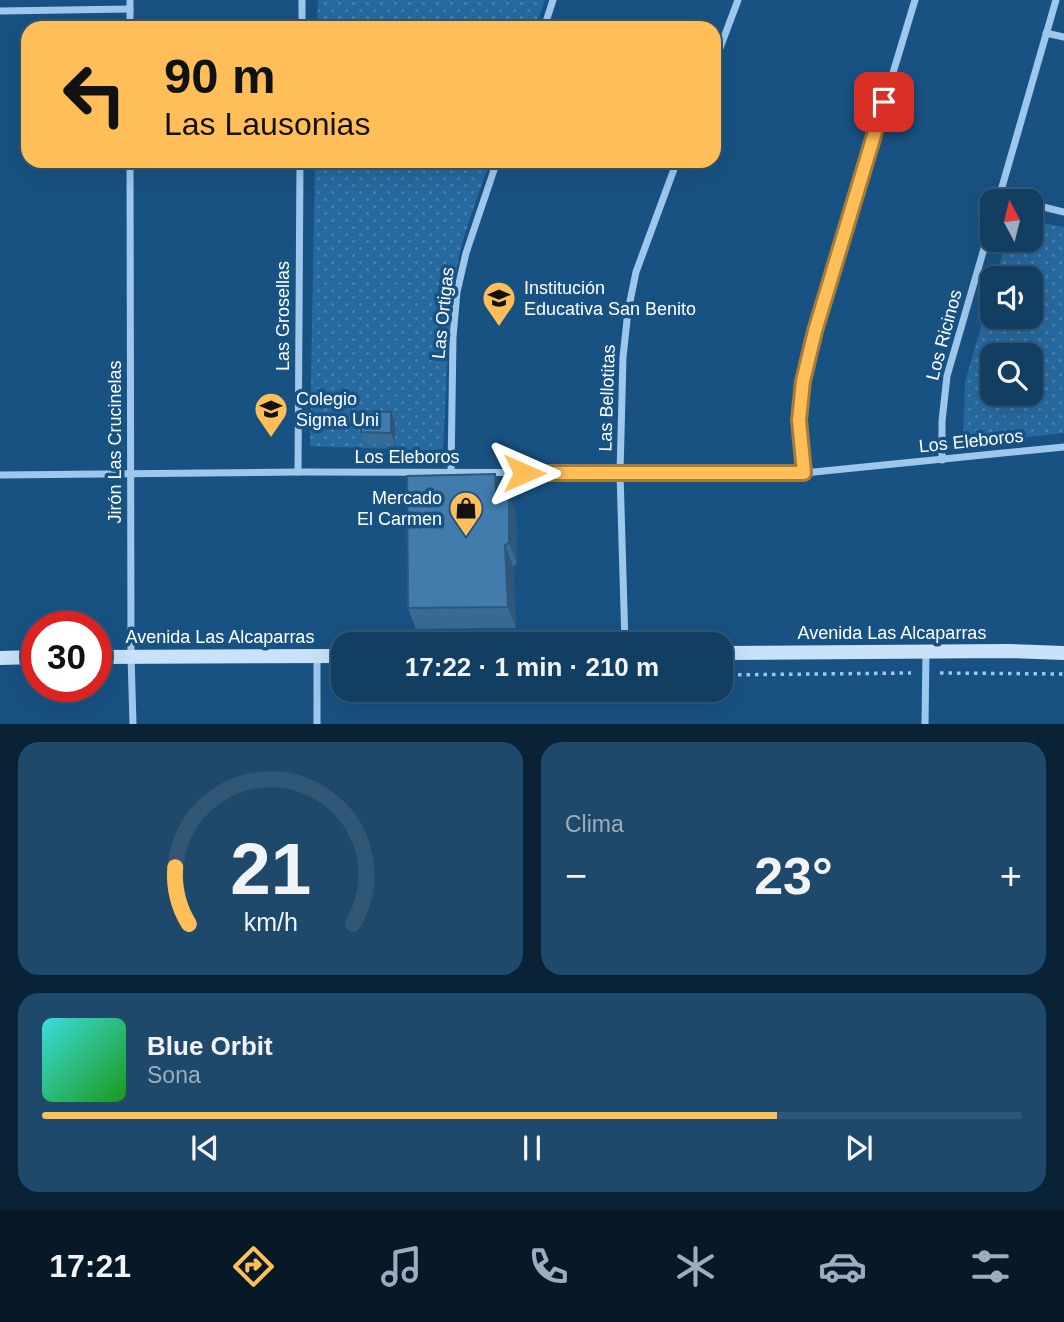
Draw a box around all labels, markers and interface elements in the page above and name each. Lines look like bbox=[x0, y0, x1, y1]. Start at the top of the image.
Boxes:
icon: left bbox=[49, 49, 140, 140]
text: 90 m bbox=[164, 49, 276, 103]
pin bbox=[854, 72, 914, 132]
icon: arrive bbox=[865, 83, 903, 121]
text: Las Lausonias bbox=[164, 106, 370, 142]
north arrow bbox=[980, 189, 1043, 252]
map controls bbox=[980, 189, 1043, 406]
street label: Las Grosellas bbox=[273, 261, 293, 371]
street label: Las Ortigas bbox=[428, 266, 458, 360]
button: sound bbox=[980, 266, 1043, 329]
place label: Institución Educativa San Benito bbox=[524, 278, 696, 319]
school or university icon: Institución Educativa San Benito bbox=[480, 279, 518, 328]
street label: Los Ricinos bbox=[922, 287, 966, 383]
button: search bbox=[980, 343, 1043, 406]
street label: Las Bellotitas bbox=[595, 344, 619, 452]
street label: Jirón Las Crucinelas bbox=[105, 360, 125, 524]
place label: Colegio Sigma Uni bbox=[296, 389, 379, 430]
school or university icon: Colegio Sigma Uni bbox=[252, 390, 290, 439]
street label: Los Eleboros bbox=[918, 426, 1024, 456]
position arrow bbox=[487, 436, 561, 510]
street label: Los Eleboros bbox=[354, 447, 460, 467]
place label: Mercado El Carmen bbox=[357, 488, 442, 529]
shop icon: Mercado El Carmen bbox=[447, 489, 485, 538]
speed limit sign: 30 bbox=[21, 611, 112, 702]
street label: Avenida Las Alcaparras bbox=[798, 623, 986, 643]
street label: Avenida Las Alcaparras bbox=[126, 627, 314, 647]
text: 17:22 · 1 min · 210 m bbox=[405, 652, 659, 682]
text: Clima bbox=[565, 811, 624, 837]
text: 21 bbox=[230, 829, 311, 910]
text: 23° bbox=[754, 847, 833, 905]
text: − bbox=[565, 855, 587, 897]
text: + bbox=[1000, 855, 1022, 897]
text: km/h bbox=[243, 908, 298, 936]
text: Blue Orbit bbox=[147, 1031, 273, 1061]
text: Sona bbox=[147, 1062, 201, 1088]
icon: previous bbox=[186, 1129, 224, 1167]
icon: pause bbox=[513, 1129, 551, 1167]
icon: next bbox=[840, 1129, 878, 1167]
icon: directions bbox=[229, 1242, 278, 1291]
icon: music bbox=[377, 1242, 426, 1291]
icon: phone bbox=[524, 1242, 573, 1291]
icon: climate bbox=[671, 1242, 720, 1291]
icon: car bbox=[818, 1242, 867, 1291]
icon: filters bbox=[966, 1242, 1015, 1291]
text: 17:21 bbox=[49, 1248, 131, 1284]

